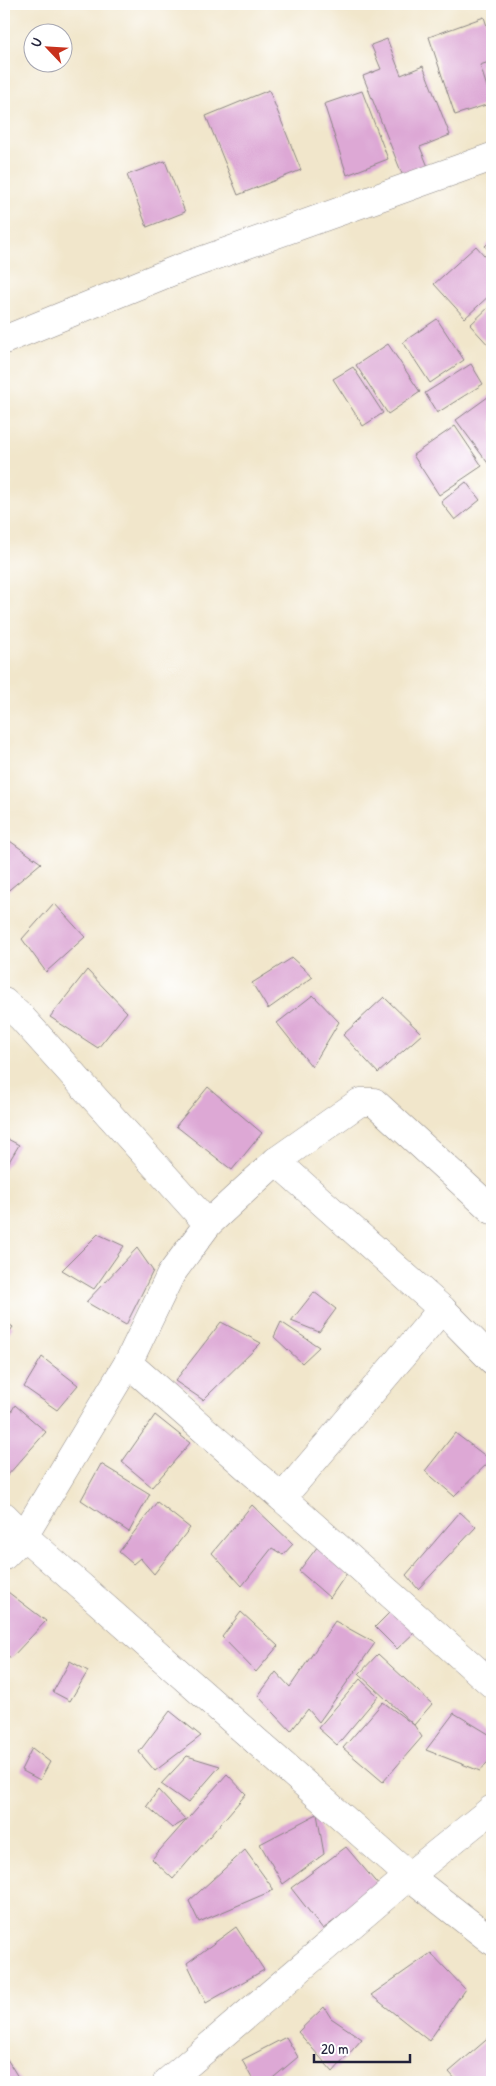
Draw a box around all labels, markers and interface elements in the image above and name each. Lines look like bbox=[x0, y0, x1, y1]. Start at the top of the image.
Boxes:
north arrow bbox=[22, 22, 72, 72]
text: U bbox=[26, 35, 46, 50]
scale bar bbox=[314, 2031, 410, 2063]
text: 20 m bbox=[321, 2038, 348, 2059]

